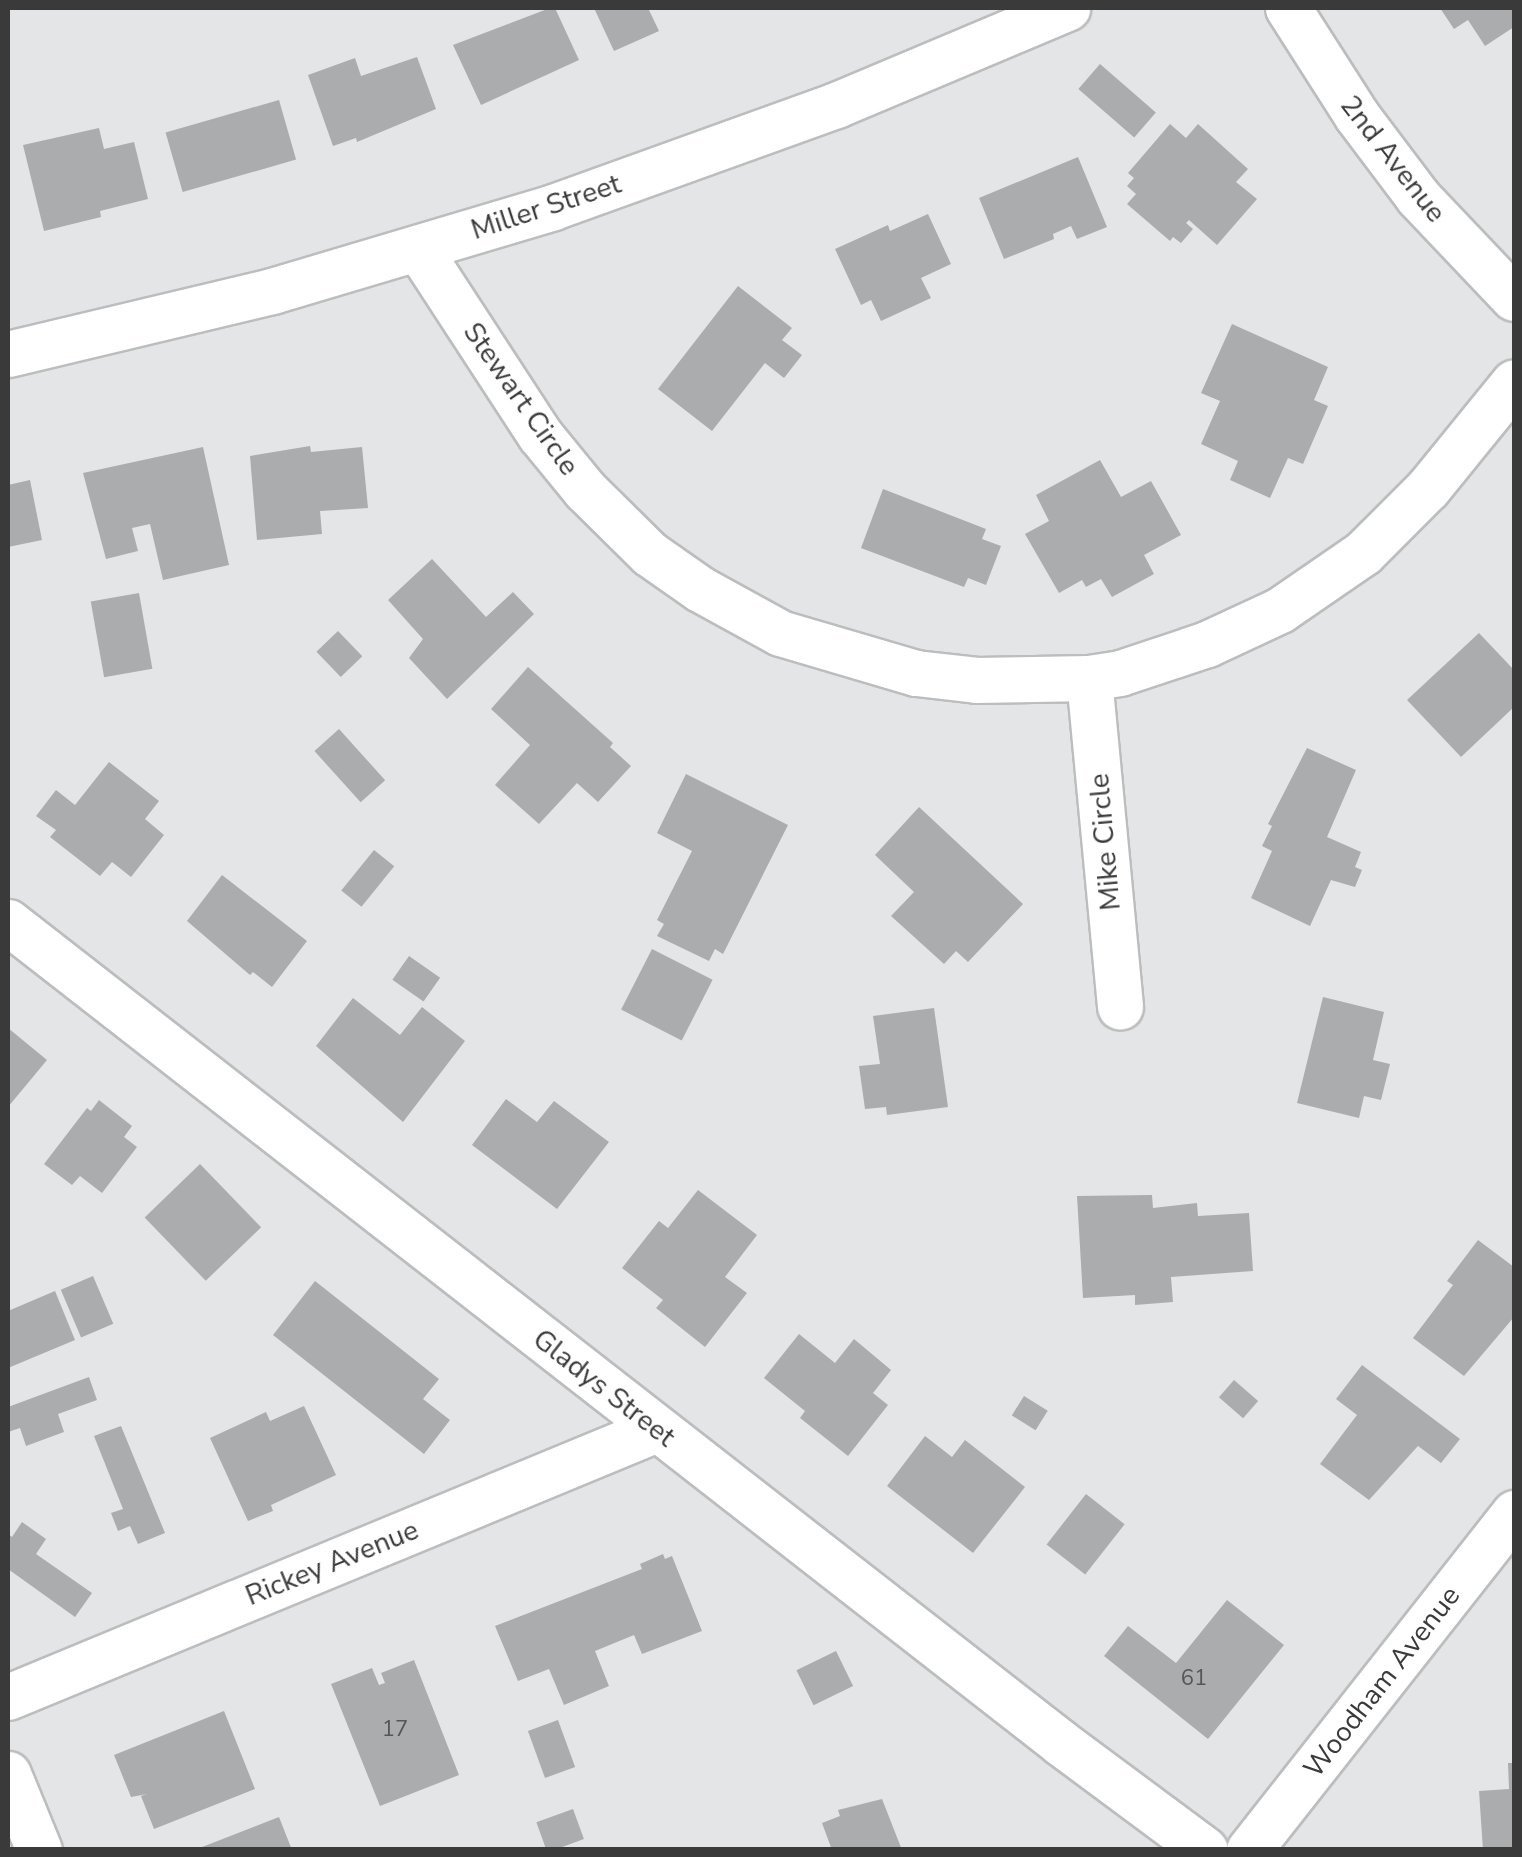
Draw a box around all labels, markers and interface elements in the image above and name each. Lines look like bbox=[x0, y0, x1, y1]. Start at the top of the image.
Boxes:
street label: 2nd Avenue bbox=[1333, 89, 1453, 229]
street label: Miller Street bbox=[467, 167, 625, 247]
street label: Stewart Circle bbox=[456, 316, 586, 482]
street label: Mike Circle bbox=[1082, 772, 1128, 912]
street label: Gladys Street bbox=[526, 1322, 682, 1454]
street label: Rickey Avenue bbox=[241, 1513, 423, 1613]
street label: Woodham Avenue bbox=[1297, 1580, 1467, 1784]
house number: 61 bbox=[1181, 1666, 1207, 1692]
house number: 17 bbox=[382, 1717, 408, 1743]

